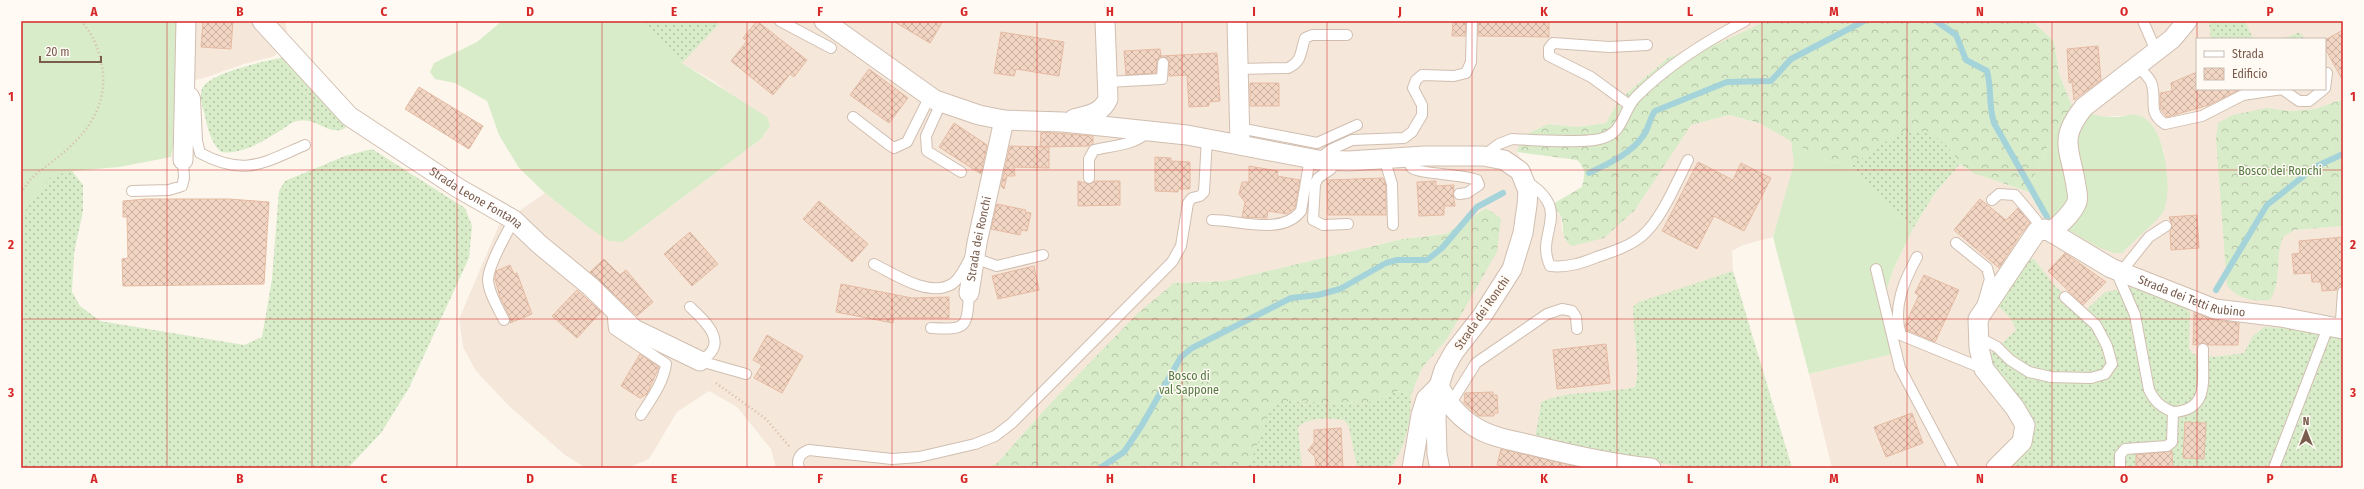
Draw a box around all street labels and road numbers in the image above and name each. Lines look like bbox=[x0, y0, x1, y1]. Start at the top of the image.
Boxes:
street label: Strada Leone Fontana bbox=[427, 164, 526, 232]
street label: Strada dei Ronchi bbox=[964, 195, 994, 283]
street label: Strada dei Tetti Rubino bbox=[2136, 272, 2246, 320]
street label: Strada dei Ronchi bbox=[1451, 274, 1513, 352]

